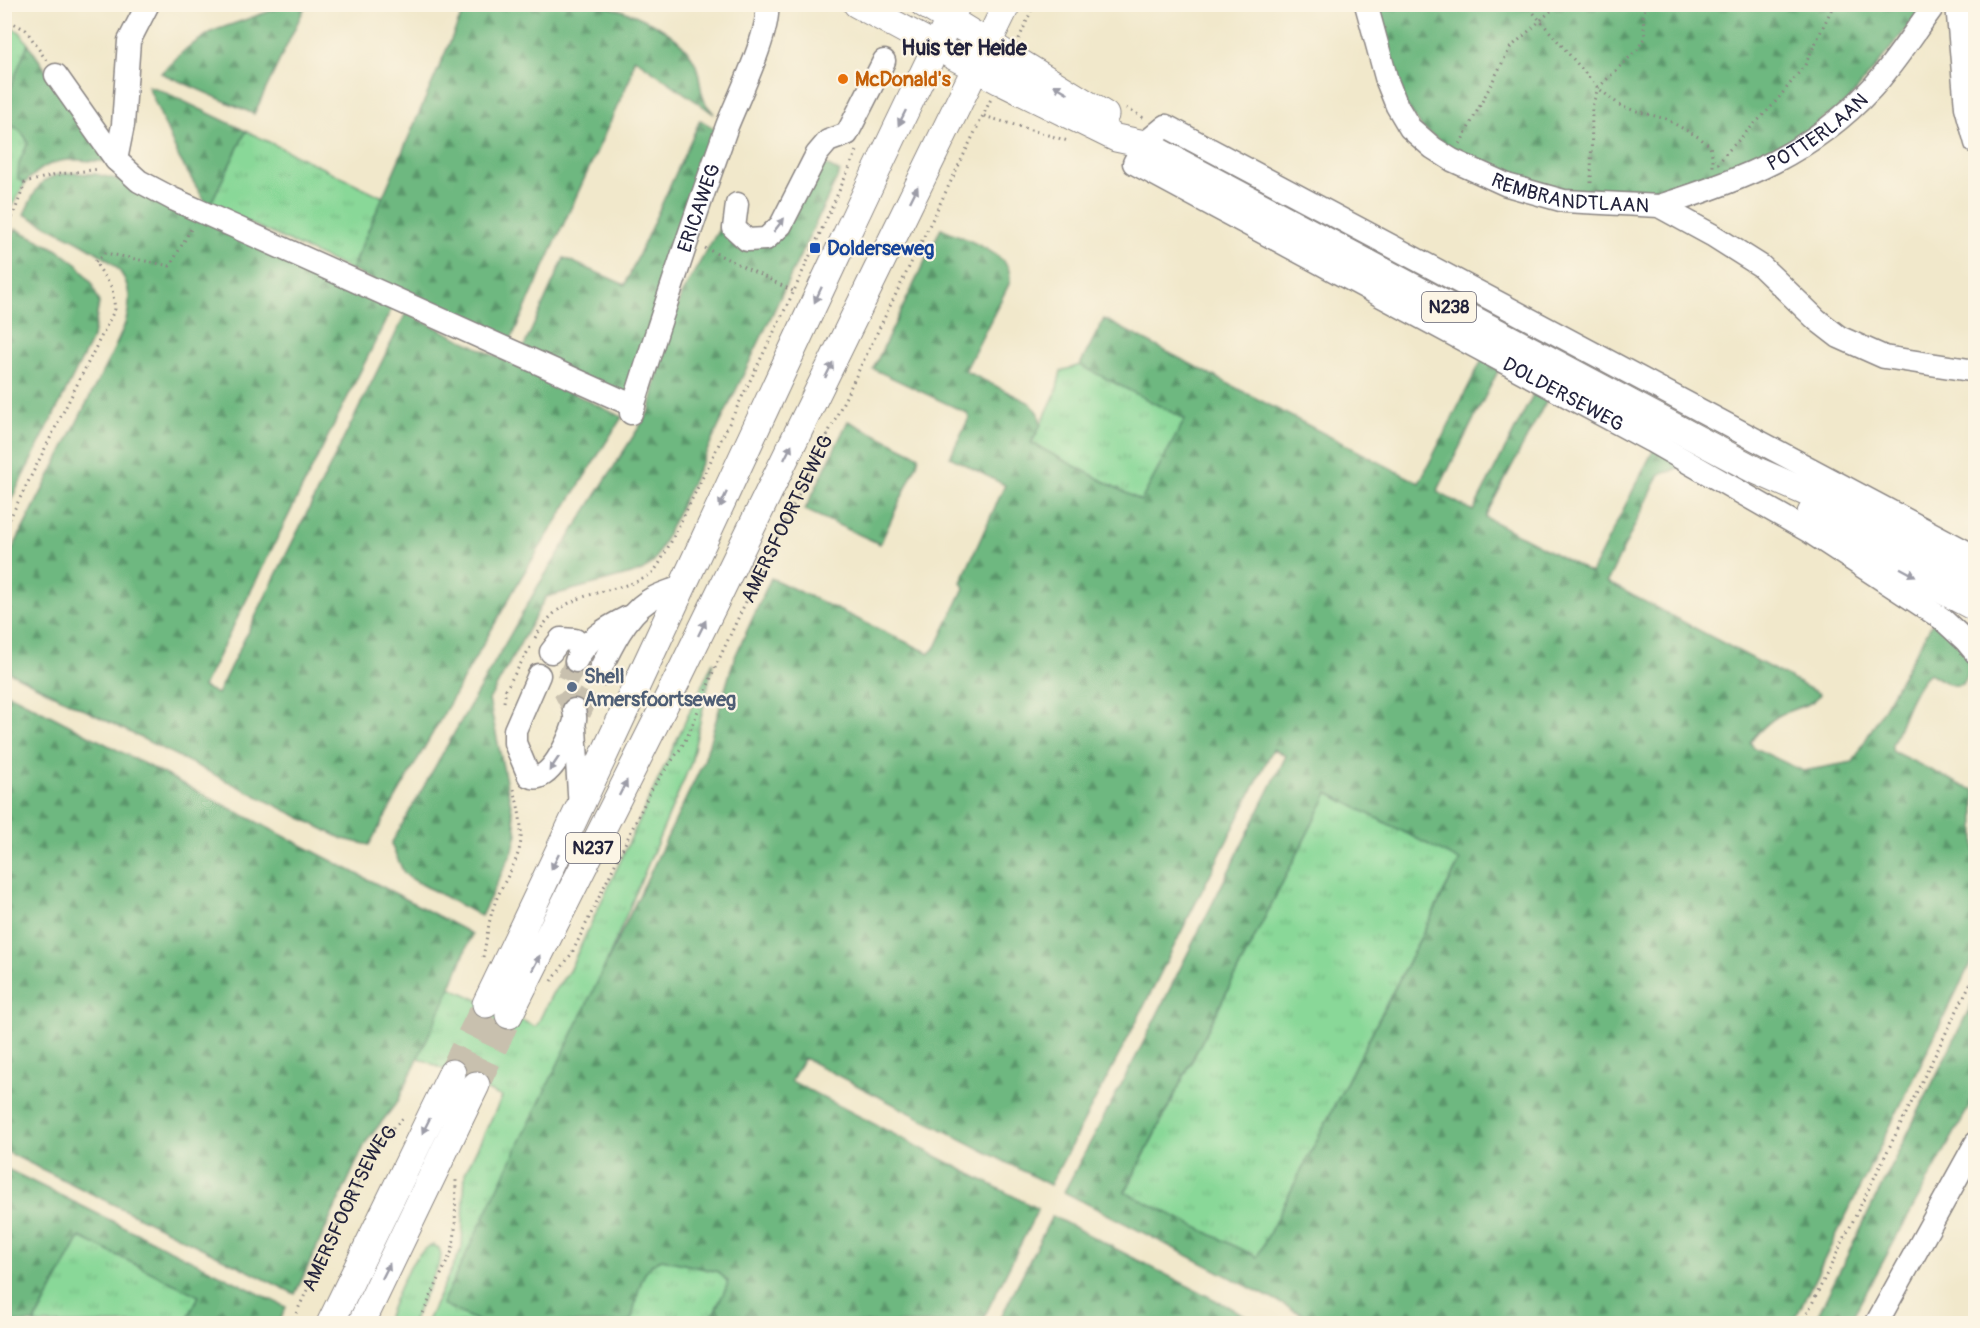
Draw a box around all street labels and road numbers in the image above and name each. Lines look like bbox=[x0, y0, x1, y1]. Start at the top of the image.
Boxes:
street label: POTTERLAAN bbox=[1763, 88, 1873, 176]
street label: ERICAWEG bbox=[672, 160, 726, 256]
street label: REMBRANDTLAAN bbox=[1487, 168, 1650, 218]
road number: N238 bbox=[1422, 292, 1476, 322]
street label: DOLDERSEWEG bbox=[1498, 352, 1628, 437]
street label: AMERSFOORTSEWEG bbox=[735, 430, 839, 607]
road number: N237 bbox=[566, 833, 620, 863]
street label: AMERSFOORTSEWEG bbox=[296, 1119, 402, 1295]

